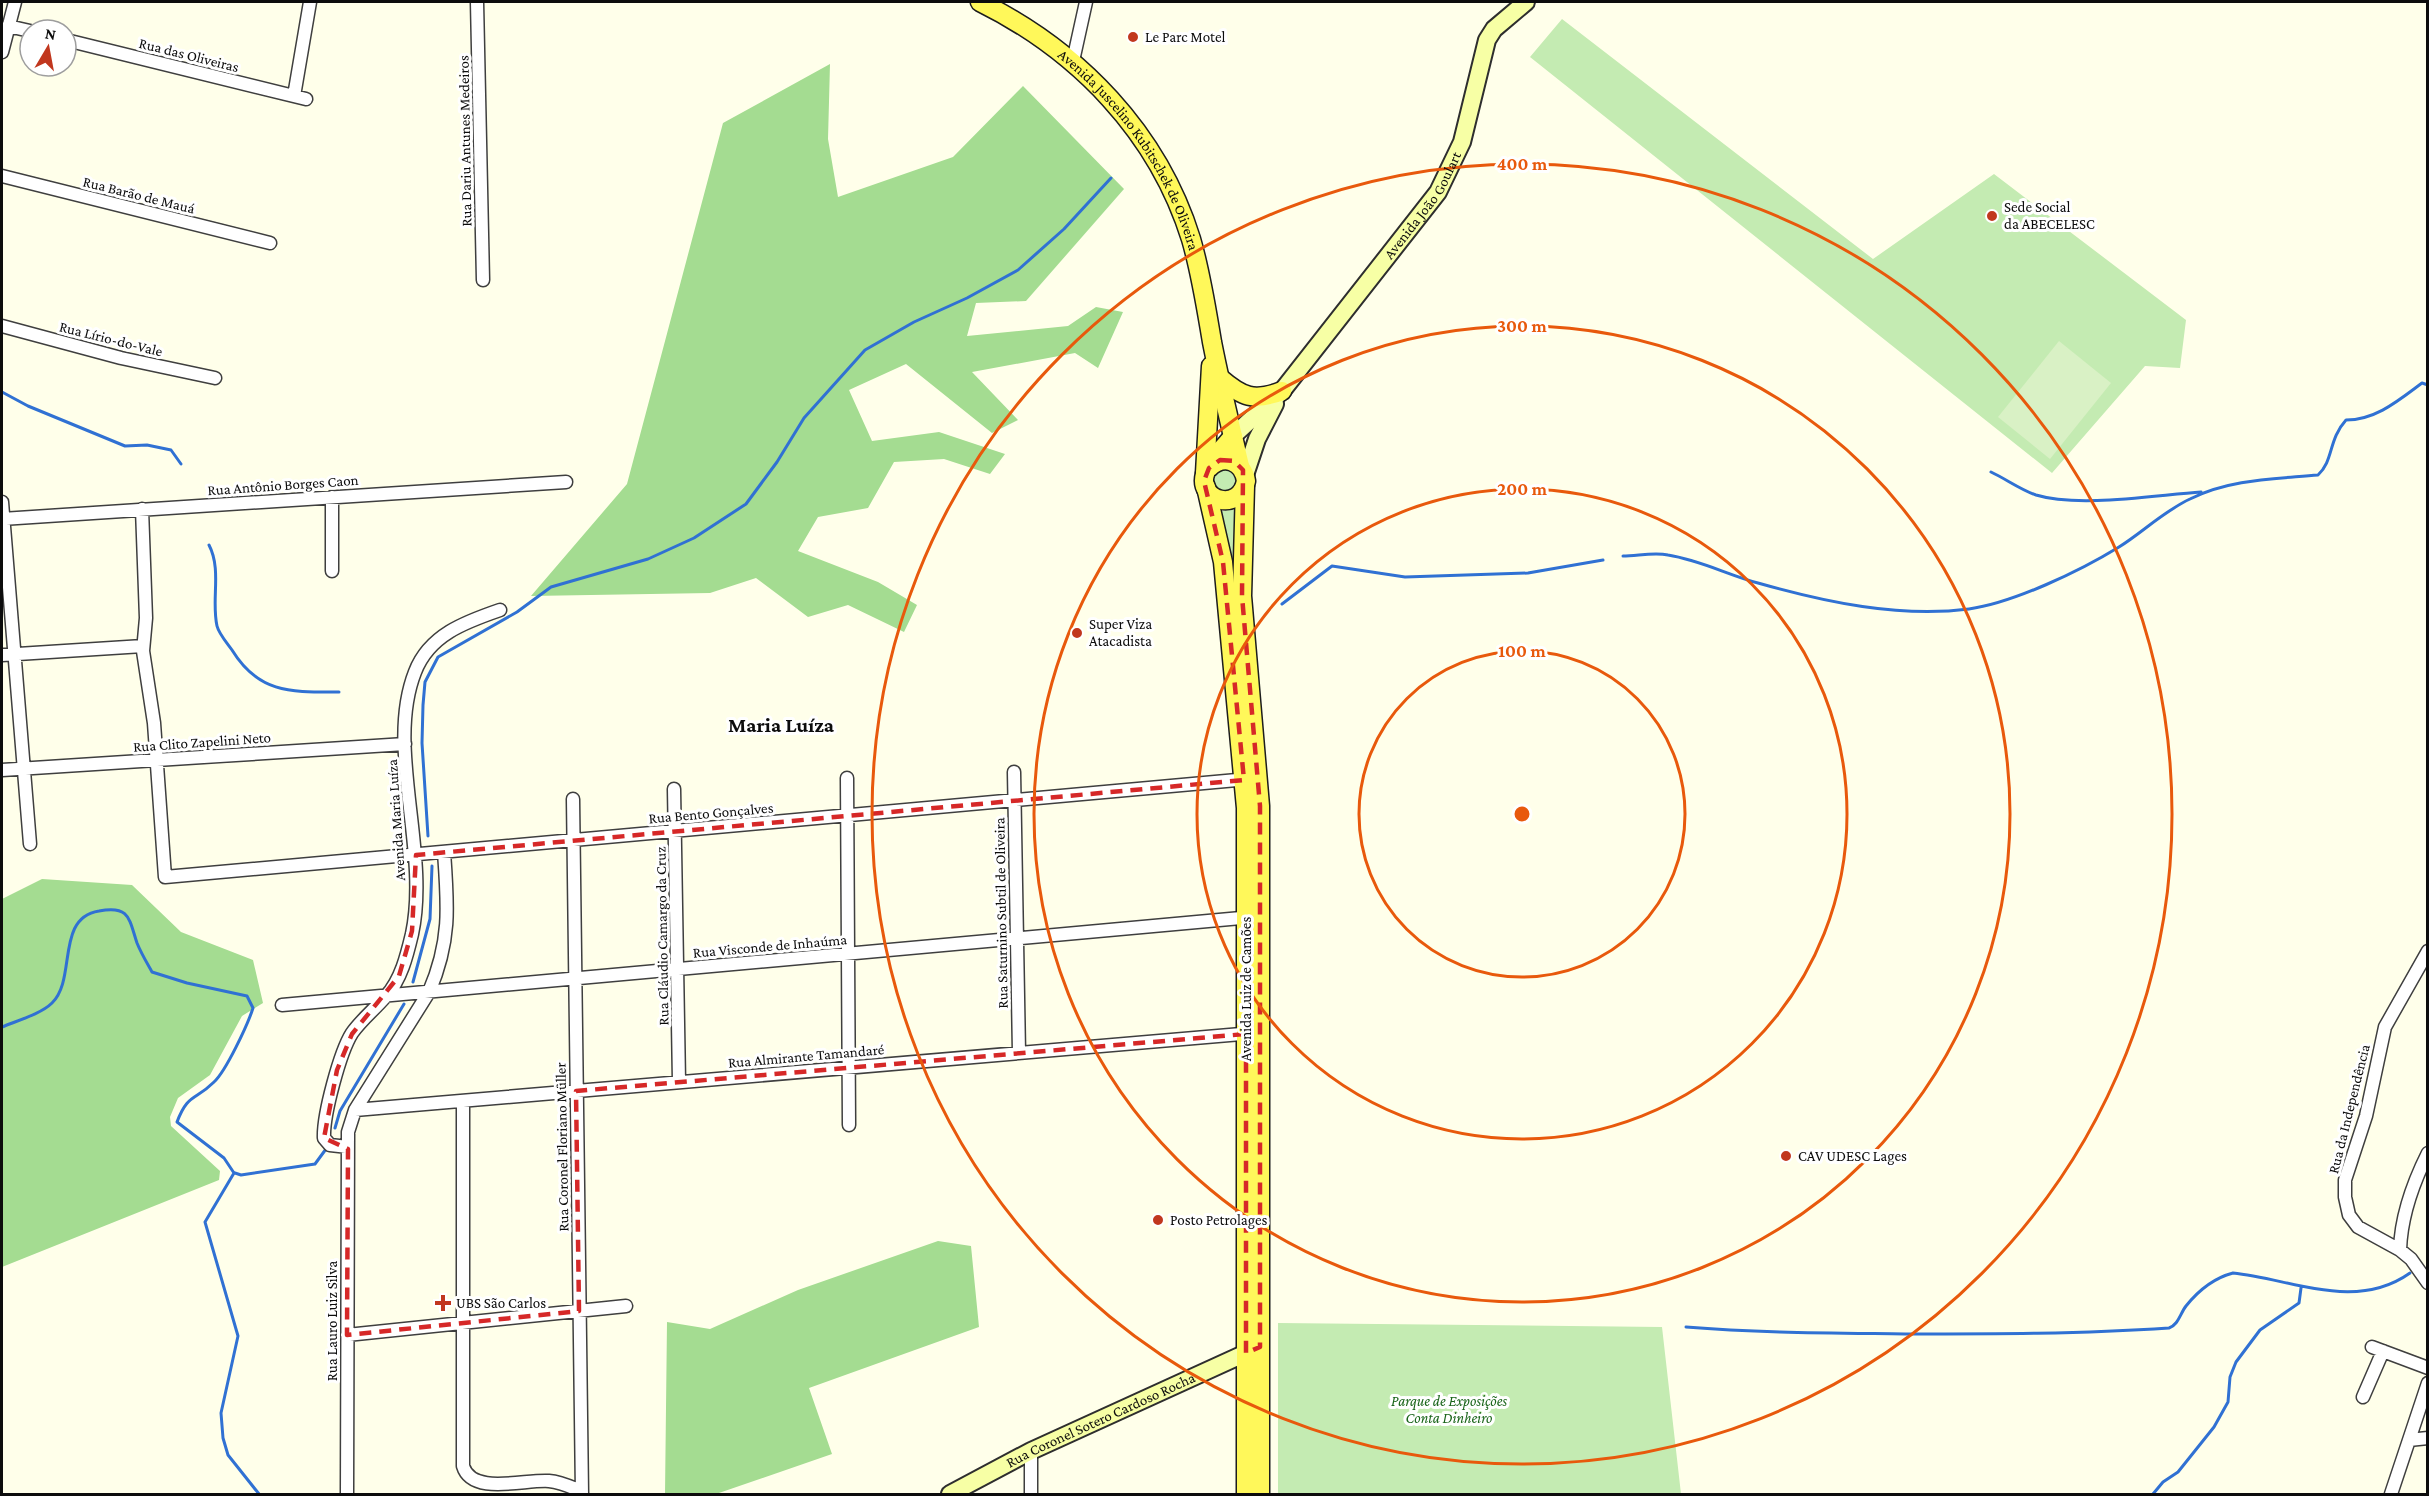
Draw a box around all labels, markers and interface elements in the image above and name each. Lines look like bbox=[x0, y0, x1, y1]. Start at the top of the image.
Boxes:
north arrow bbox=[18, 18, 78, 78]
text: N bbox=[44, 24, 57, 43]
place label: Le Parc Motel bbox=[1145, 29, 1226, 45]
marker: Le Parc Motel bbox=[1126, 30, 1140, 44]
street label: Rua das Oliveiras bbox=[137, 35, 241, 75]
street label: Avenida Juscelino Kubitschek de Oliveira bbox=[1055, 46, 1202, 252]
street label: Rua Dariu Antunes Medeiros bbox=[456, 55, 474, 227]
street label: Avenida João Goulart bbox=[1381, 148, 1465, 262]
text: 400 m bbox=[1497, 154, 1548, 174]
street label: Rua Barão de Mauá bbox=[81, 173, 197, 217]
place label: Sede Social da ABECELESC bbox=[2004, 199, 2095, 232]
marker: Sede Social da ABECELESC bbox=[1985, 209, 1999, 223]
text: 300 m bbox=[1497, 316, 1547, 336]
street label: Rua Lírio-do-Vale bbox=[58, 318, 165, 360]
street label: Rua Antônio Borges Caon bbox=[207, 472, 359, 499]
text: 200 m bbox=[1497, 479, 1548, 499]
place label: Super Viza Atacadista bbox=[1089, 616, 1152, 649]
marker: Super Viza Atacadista bbox=[1070, 626, 1084, 640]
text: 100 m bbox=[1498, 641, 1546, 661]
district label: Maria Luíza bbox=[728, 713, 835, 737]
street label: Rua Clito Zapelini Neto bbox=[133, 729, 272, 756]
street label: Avenida Maria Luíza bbox=[384, 758, 408, 882]
street label: Rua Bento Gonçalves bbox=[648, 800, 774, 827]
centre of rings bbox=[1512, 804, 1532, 824]
street label: Rua Saturnino Subtil de Oliveira bbox=[991, 817, 1011, 1009]
street label: Rua Cláudio Camargo da Cruz bbox=[652, 846, 673, 1026]
street label: Avenida Luiz de Camões bbox=[1238, 917, 1254, 1061]
street label: Rua Visconde de Inhaúma bbox=[692, 931, 848, 961]
street label: Rua Almirante Tamandaré bbox=[727, 1041, 885, 1071]
street label: Rua da Independência bbox=[2325, 1043, 2374, 1176]
street label: Rua Coronel Floriano Müller bbox=[553, 1062, 571, 1232]
place label: CAV UDESC Lages bbox=[1798, 1148, 1907, 1165]
marker: CAV UDESC Lages bbox=[1779, 1149, 1793, 1163]
place label: Posto Petrolages bbox=[1170, 1212, 1268, 1229]
marker: Posto Petrolages bbox=[1151, 1213, 1165, 1227]
street label: Rua Lauro Luiz Silva bbox=[324, 1261, 340, 1381]
marker: UBS São Carlos bbox=[434, 1294, 452, 1312]
place label: UBS São Carlos bbox=[456, 1295, 546, 1311]
street label: Rua Coronel Sotero Cardoso Rocha bbox=[1004, 1369, 1198, 1471]
park label: Parque de Exposições Conta Dinheiro bbox=[1391, 1393, 1507, 1426]

